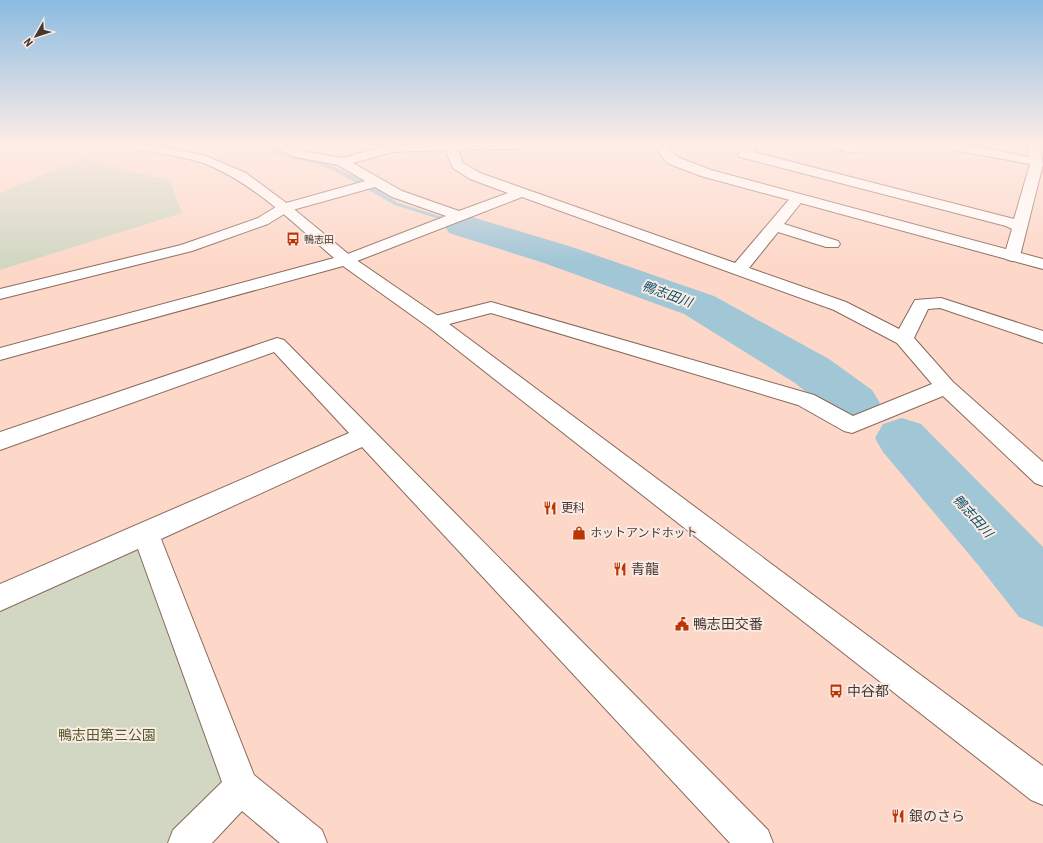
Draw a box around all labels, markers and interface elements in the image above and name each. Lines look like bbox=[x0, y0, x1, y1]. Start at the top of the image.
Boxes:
north arrow bbox=[16, 16, 56, 56]
text: N bbox=[21, 35, 36, 49]
bus stop icon: 鴨志田 bbox=[285, 231, 301, 247]
place label: 鴨志田 bbox=[304, 234, 334, 245]
water label: 鴨志田川 bbox=[640, 278, 696, 311]
water label: 鴨志田川 bbox=[950, 492, 997, 542]
restaurant icon: 更科 bbox=[542, 500, 558, 516]
place label: 更科 bbox=[561, 501, 585, 515]
shop icon: ホットアンドホット bbox=[571, 525, 587, 541]
place label: ホットアンドホット bbox=[590, 526, 698, 540]
restaurant icon: 青龍 bbox=[612, 561, 628, 577]
place label: 青龍 bbox=[631, 561, 659, 577]
public building icon: 鴨志田交番 bbox=[674, 616, 690, 632]
place label: 鴨志田交番 bbox=[693, 616, 763, 632]
bus stop icon: 中谷都 bbox=[828, 683, 844, 699]
place label: 中谷都 bbox=[847, 683, 889, 699]
park label: 鴨志田第三公園 bbox=[58, 727, 156, 743]
restaurant icon: 銀のさら bbox=[890, 808, 906, 824]
place label: 銀のさら bbox=[909, 808, 965, 824]

